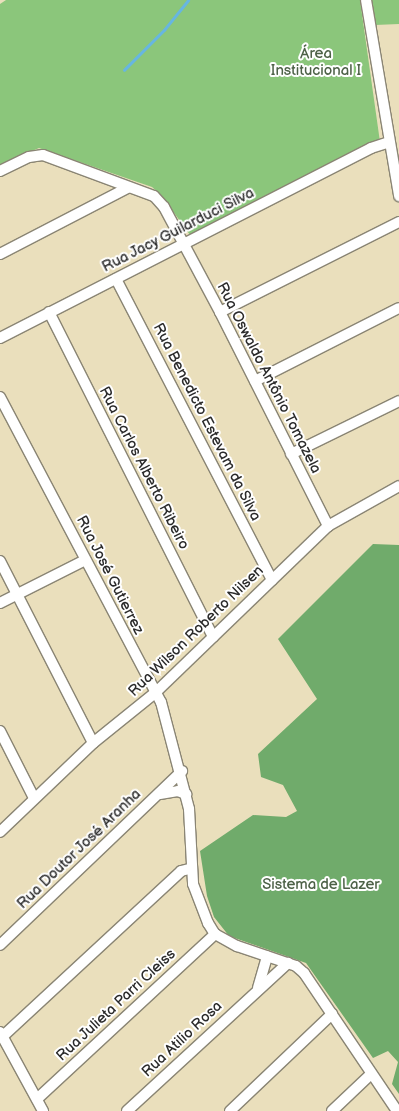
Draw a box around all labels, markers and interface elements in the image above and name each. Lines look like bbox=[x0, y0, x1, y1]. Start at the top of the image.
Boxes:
park label: Área Institucional I bbox=[271, 44, 361, 79]
street label: Rua Jacy Guilarduci Silva bbox=[98, 183, 258, 277]
street label: Rua Oswaldo Antônio Tomazela bbox=[213, 279, 325, 477]
street label: Rua Benedicto Estevam da Silva bbox=[149, 320, 265, 524]
street label: Rua Carlos Alberto Ribeiro bbox=[95, 384, 193, 552]
street label: Rua José Gutierrez bbox=[72, 512, 148, 638]
street label: Rua Wilson Roberto Nilsen bbox=[124, 561, 268, 701]
street label: Rua Doutor José Aranha bbox=[13, 785, 145, 913]
park label: Sistema de Lazer bbox=[262, 876, 380, 894]
street label: Rua Julieta Parri Cleiss bbox=[52, 945, 180, 1065]
street label: Rua Atilio Rosa bbox=[138, 997, 226, 1081]

